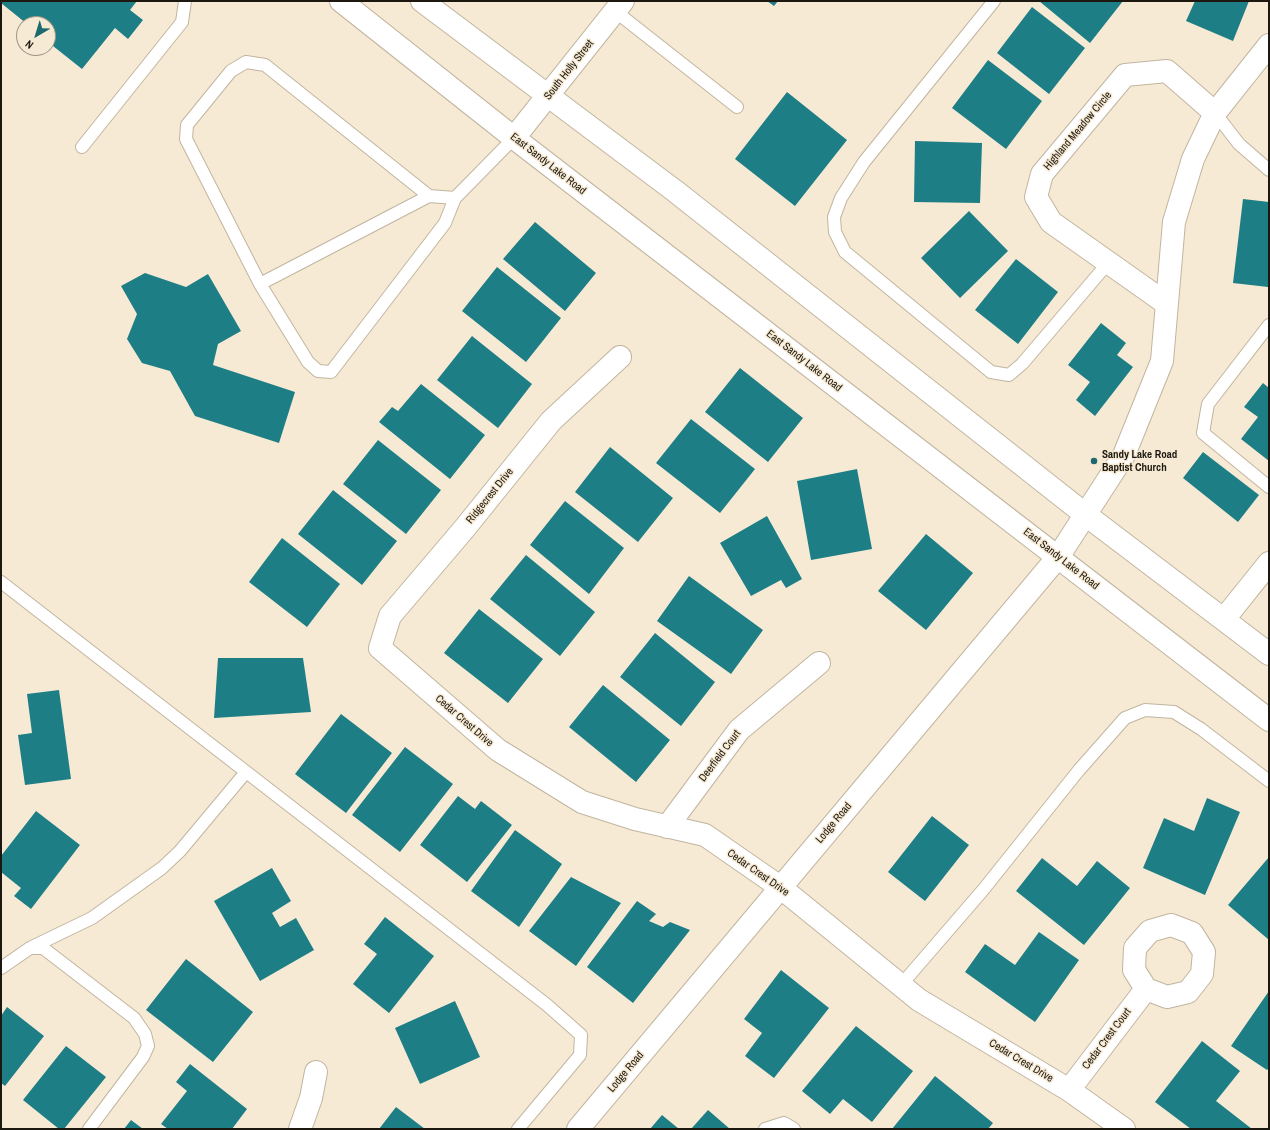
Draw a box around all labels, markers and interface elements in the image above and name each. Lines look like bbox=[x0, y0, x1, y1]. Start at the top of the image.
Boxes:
north arrow bbox=[16, 16, 56, 56]
text: N bbox=[22, 37, 36, 52]
street label: South Holly Street bbox=[541, 37, 597, 103]
street label: Highland Meadow Circle bbox=[1041, 89, 1115, 173]
street label: East Sandy Lake Road bbox=[508, 130, 588, 198]
street label: East Sandy Lake Road bbox=[764, 327, 844, 395]
place label: Sandy Lake Road Baptist Church bbox=[1102, 448, 1177, 474]
marker: Sandy Lake Road Baptist Church bbox=[1089, 456, 1099, 466]
street label: Ridgecrest Drive bbox=[464, 466, 516, 526]
street label: East Sandy Lake Road bbox=[1021, 525, 1101, 593]
street label: Cedar Crest Drive bbox=[432, 692, 496, 750]
street label: Deerfield Court bbox=[696, 728, 744, 784]
street label: Lodge Road bbox=[813, 800, 855, 846]
street label: Cedar Crest Drive bbox=[724, 847, 792, 899]
street label: Cedar Crest Court bbox=[1080, 1006, 1134, 1072]
street label: Cedar Crest Drive bbox=[986, 1037, 1056, 1085]
street label: Lodge Road bbox=[605, 1049, 647, 1095]

